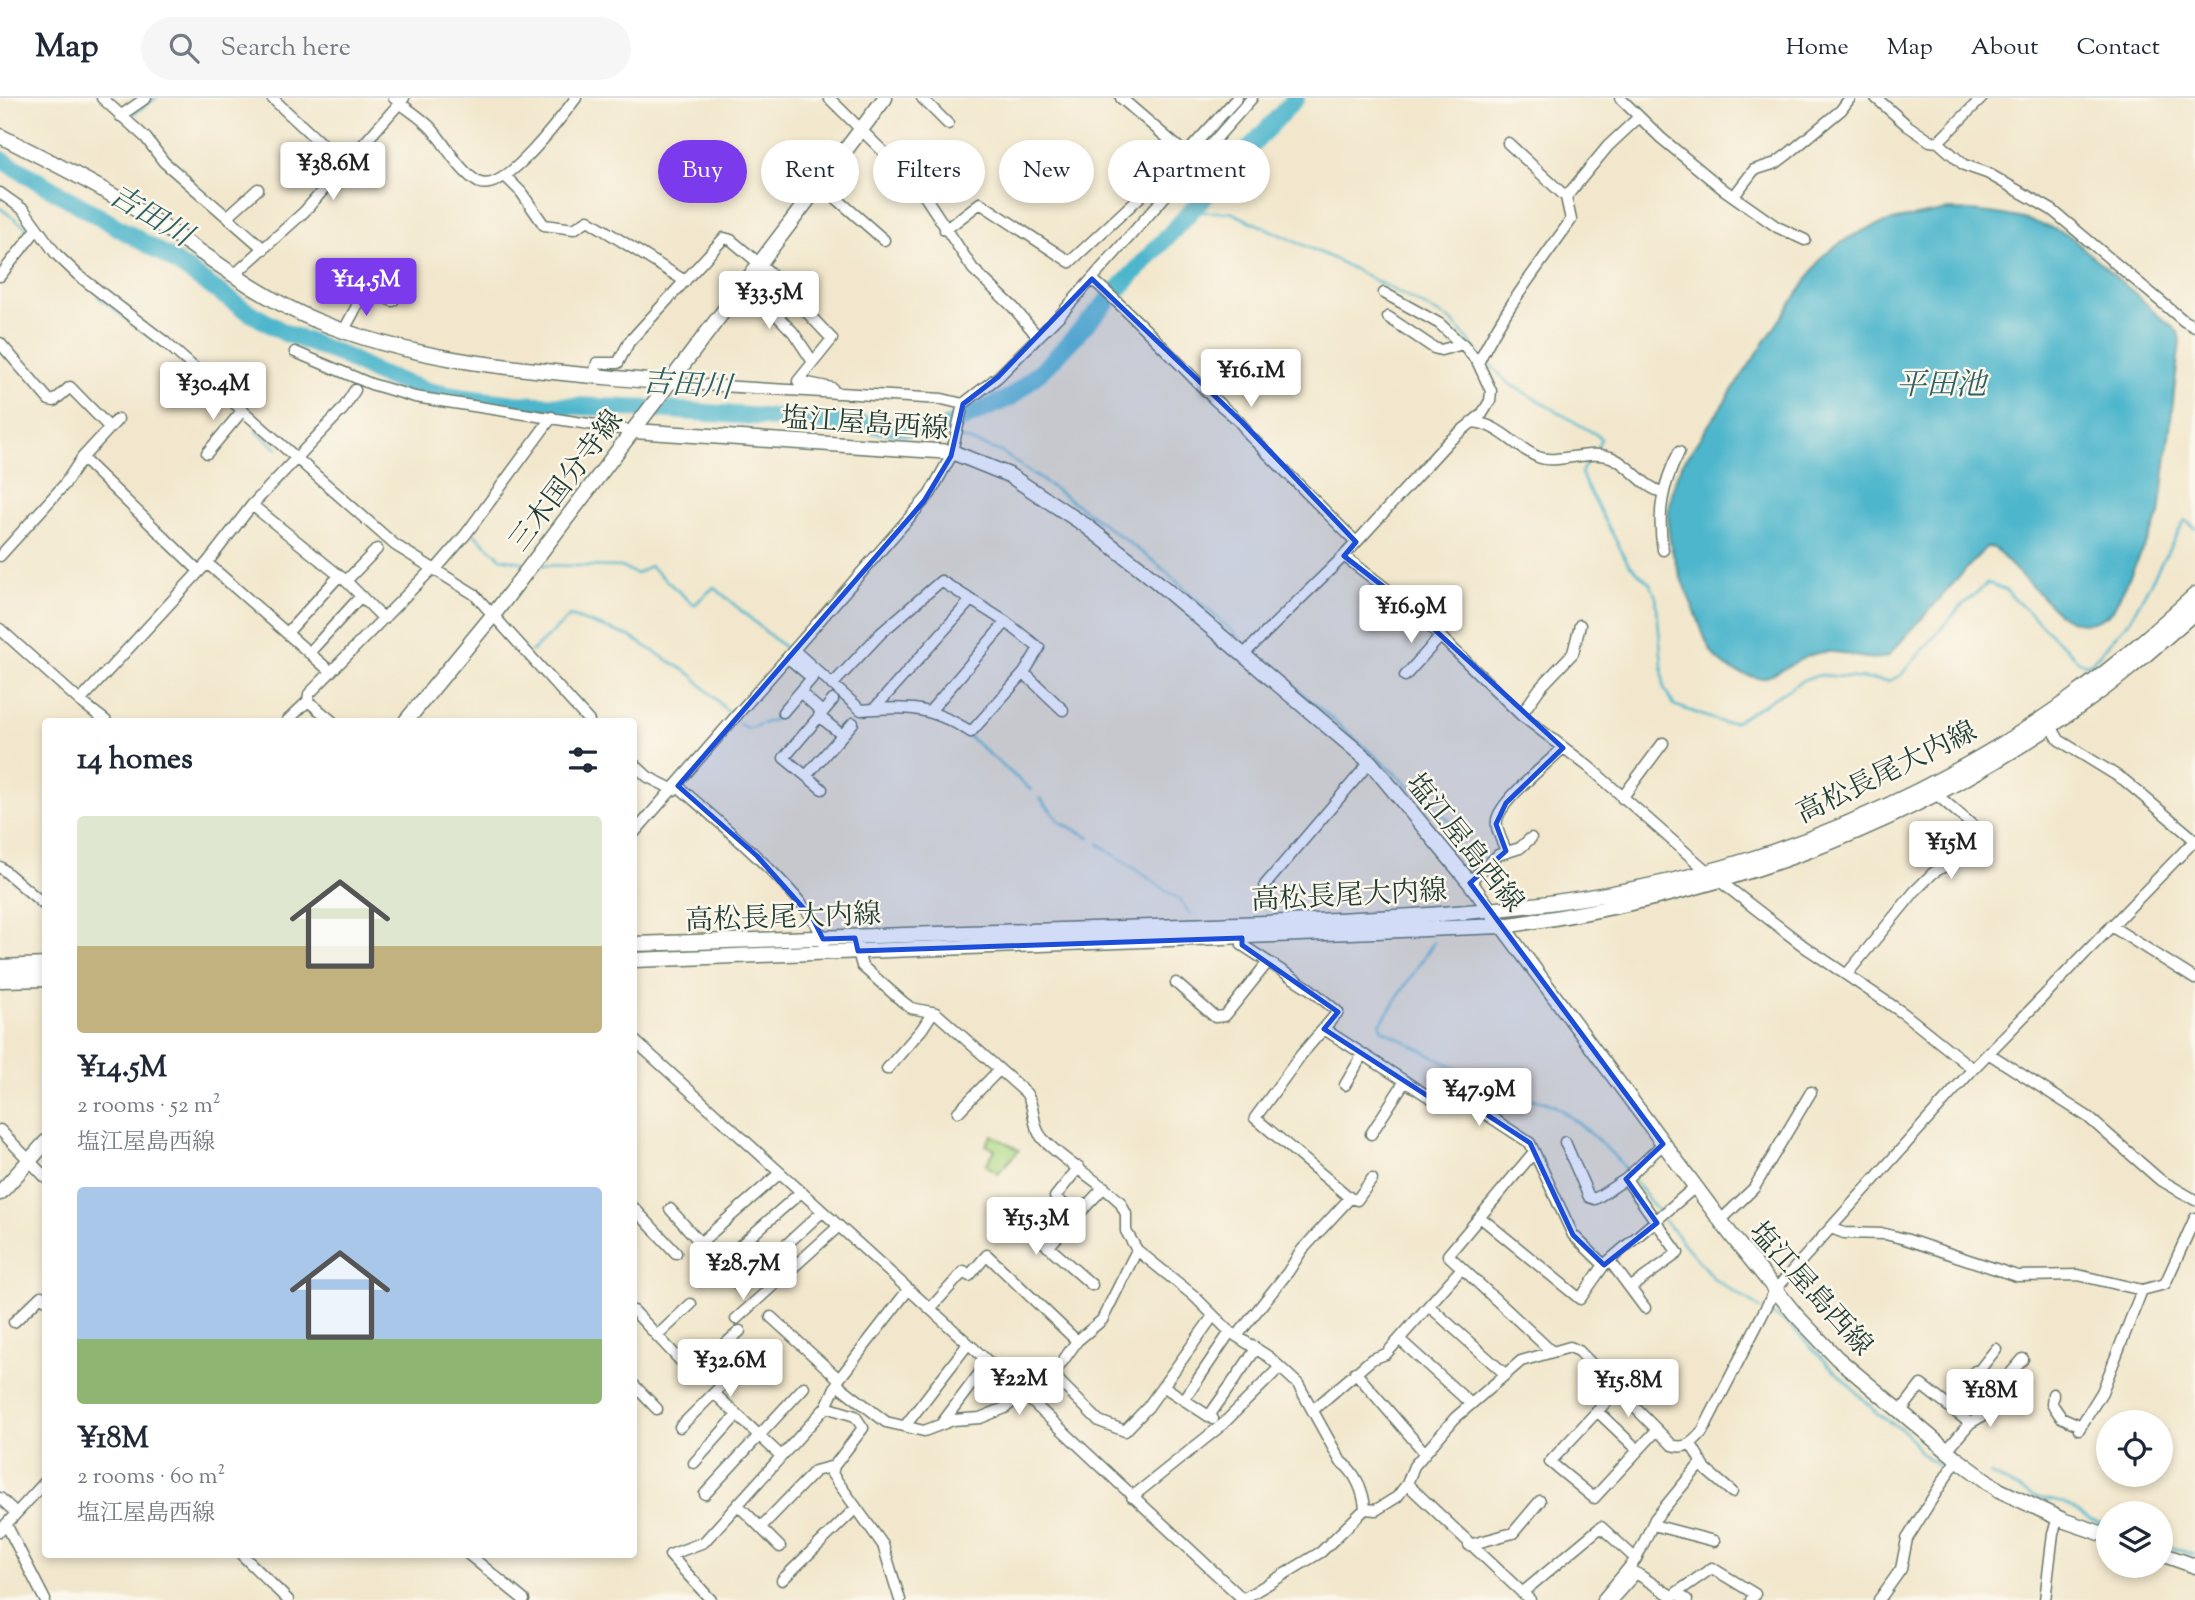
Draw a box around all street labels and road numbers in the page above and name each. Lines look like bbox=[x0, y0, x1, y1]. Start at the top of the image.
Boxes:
street label: 塩江屋島西線 bbox=[780, 399, 950, 451]
street label: 三木国分寺線 bbox=[501, 403, 634, 561]
street label: 高松長尾大内線 bbox=[1790, 713, 1984, 835]
street label: 塩江屋島西線 bbox=[1395, 766, 1532, 922]
street label: 高松長尾大内線 bbox=[1250, 872, 1448, 922]
street label: 高松長尾大内線 bbox=[684, 896, 882, 942]
street label: 塩江屋島西線 bbox=[1739, 1214, 1881, 1366]

